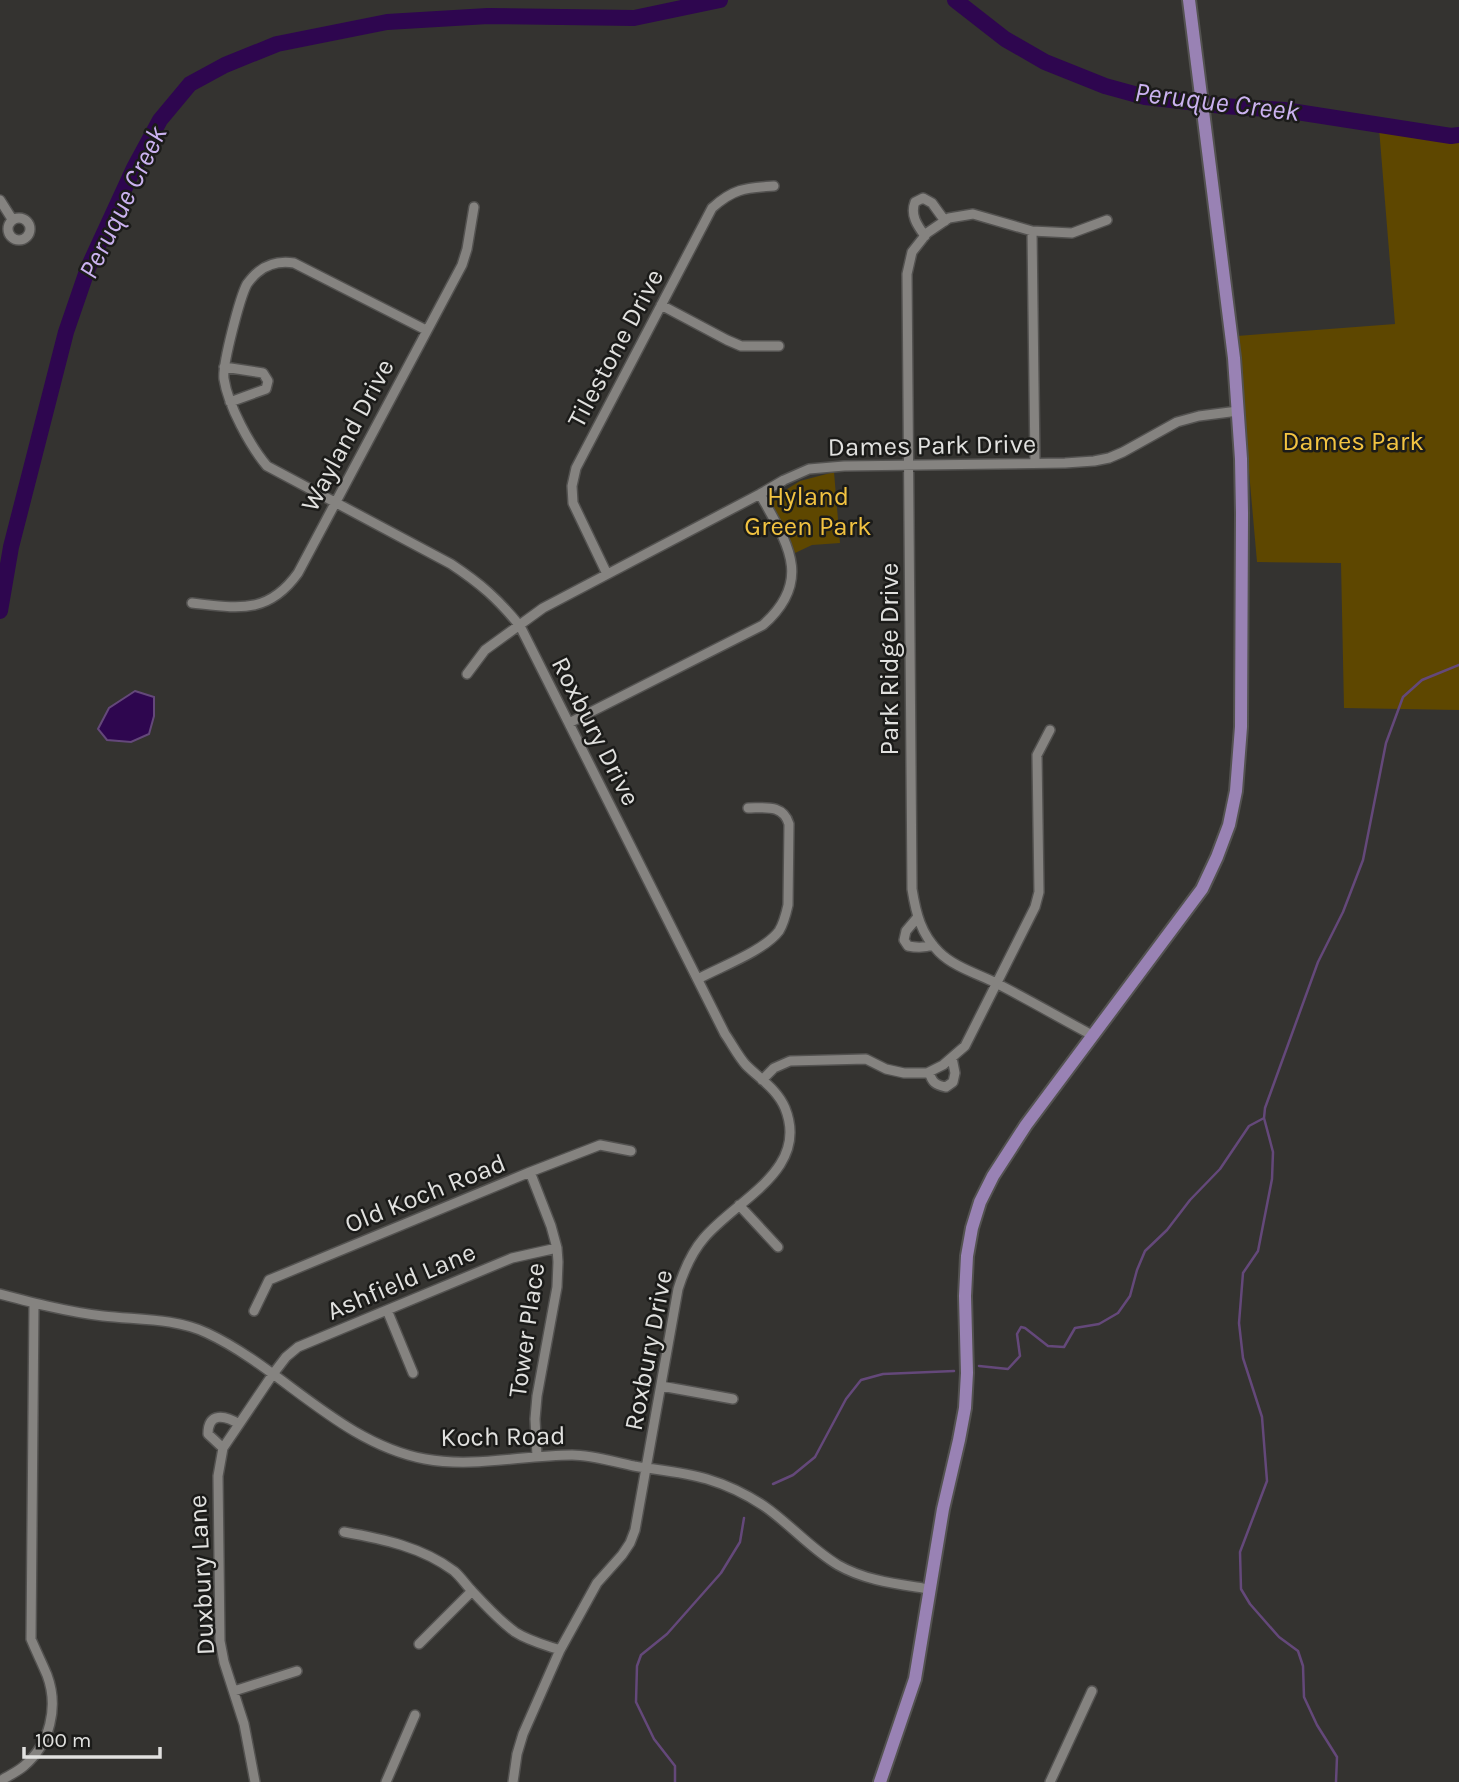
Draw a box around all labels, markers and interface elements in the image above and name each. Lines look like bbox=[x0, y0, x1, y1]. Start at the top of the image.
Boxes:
water label: Peruque Creek bbox=[1133, 75, 1302, 128]
water label: Peruque Creek bbox=[71, 120, 174, 284]
street label: Tilestone Drive bbox=[561, 264, 670, 433]
street label: Wayland Drive bbox=[294, 354, 401, 517]
park label: Dames Park bbox=[1282, 426, 1424, 457]
street label: Dames Park Drive bbox=[827, 428, 1037, 463]
park label: Hyland Green Park bbox=[744, 481, 872, 542]
street label: Park Ridge Drive bbox=[874, 563, 905, 755]
street label: Roxbury Drive bbox=[545, 652, 646, 811]
street label: Old Koch Road bbox=[340, 1147, 510, 1240]
street label: Ashfield Lane bbox=[322, 1236, 480, 1327]
street label: Tower Place bbox=[502, 1261, 551, 1399]
street label: Roxbury Drive bbox=[618, 1267, 679, 1433]
street label: Koch Road bbox=[440, 1420, 566, 1453]
street label: Duxbury Lane bbox=[182, 1494, 221, 1656]
scale bar bbox=[24, 1716, 161, 1760]
text: 100 m bbox=[35, 1728, 92, 1752]

